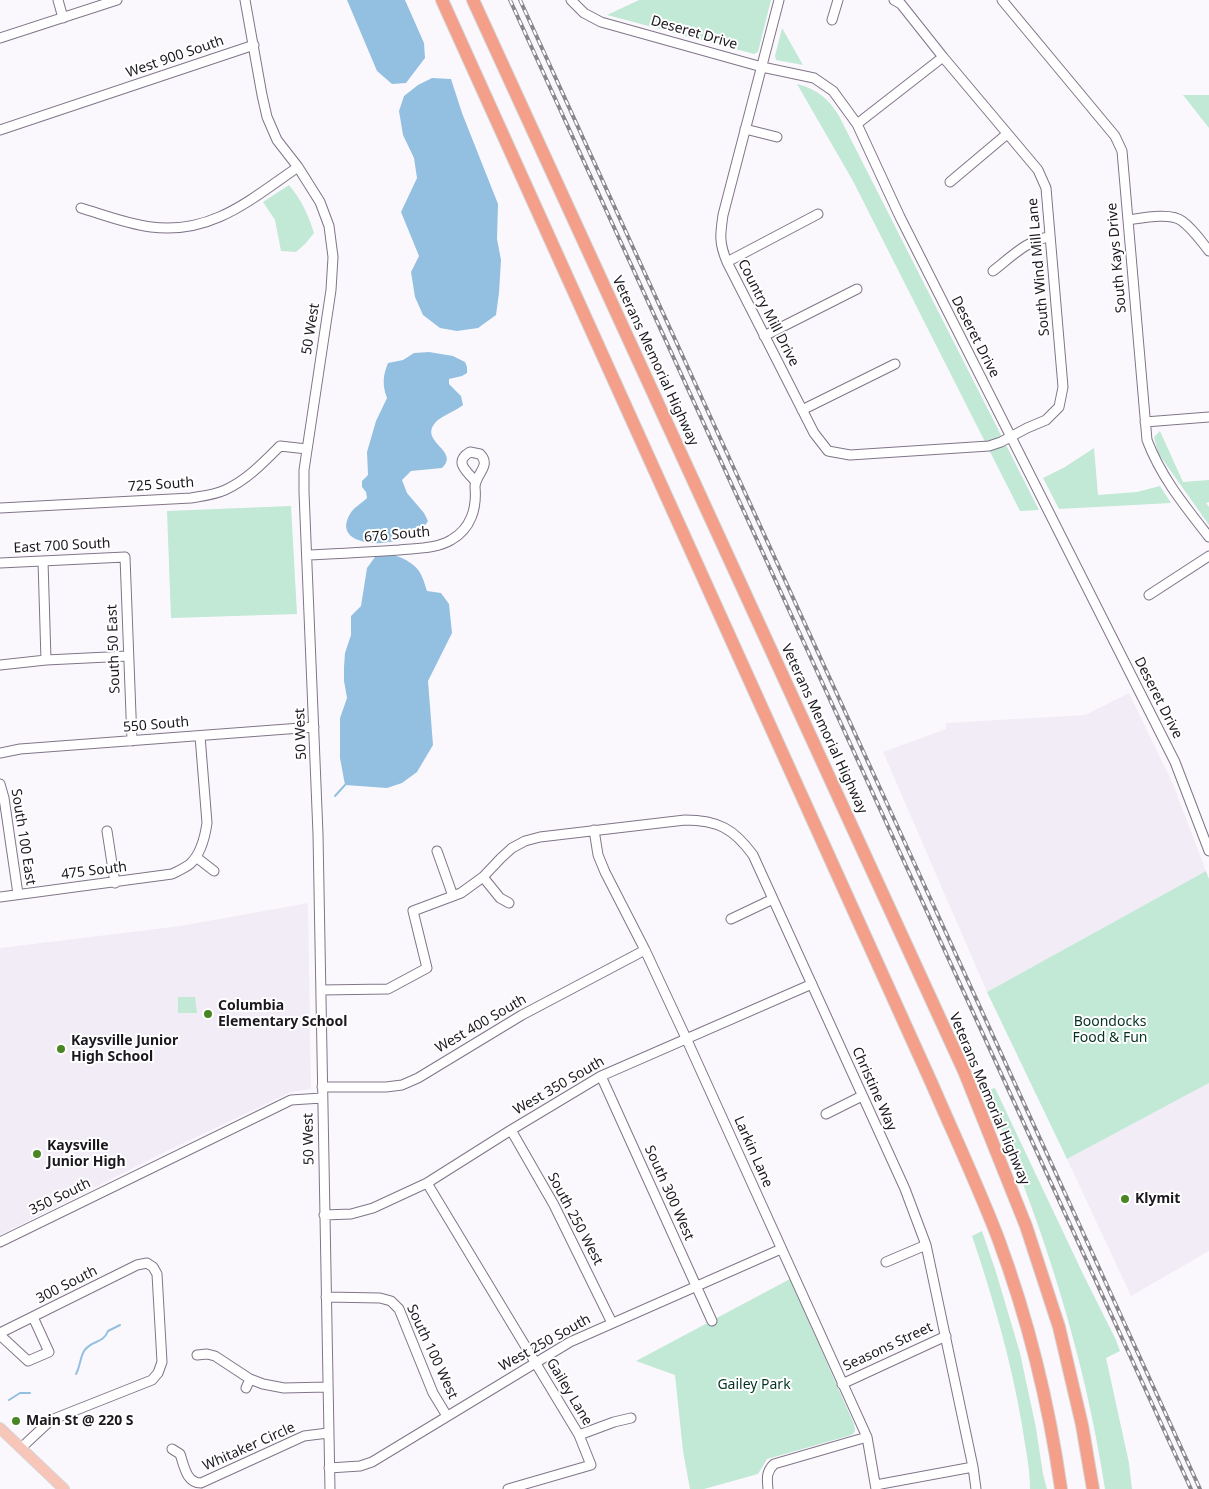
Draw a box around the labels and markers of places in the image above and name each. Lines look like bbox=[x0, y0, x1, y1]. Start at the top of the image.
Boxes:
place label: Columbia Elementary School bbox=[218, 998, 348, 1030]
marker: Columbia Elementary School bbox=[202, 1008, 214, 1020]
place label: Kaysville Junior High School bbox=[71, 1033, 178, 1066]
marker: Kaysville Junior High School bbox=[55, 1043, 67, 1055]
place label: Kaysville Junior High bbox=[47, 1138, 126, 1170]
marker: Kaysville Junior High bbox=[31, 1148, 43, 1160]
place label: Klymit bbox=[1135, 1191, 1180, 1207]
marker: Klymit bbox=[1119, 1193, 1131, 1205]
place label: Main St @ 220 S bbox=[26, 1413, 134, 1429]
marker: Main St @ 220 S bbox=[10, 1415, 22, 1427]

